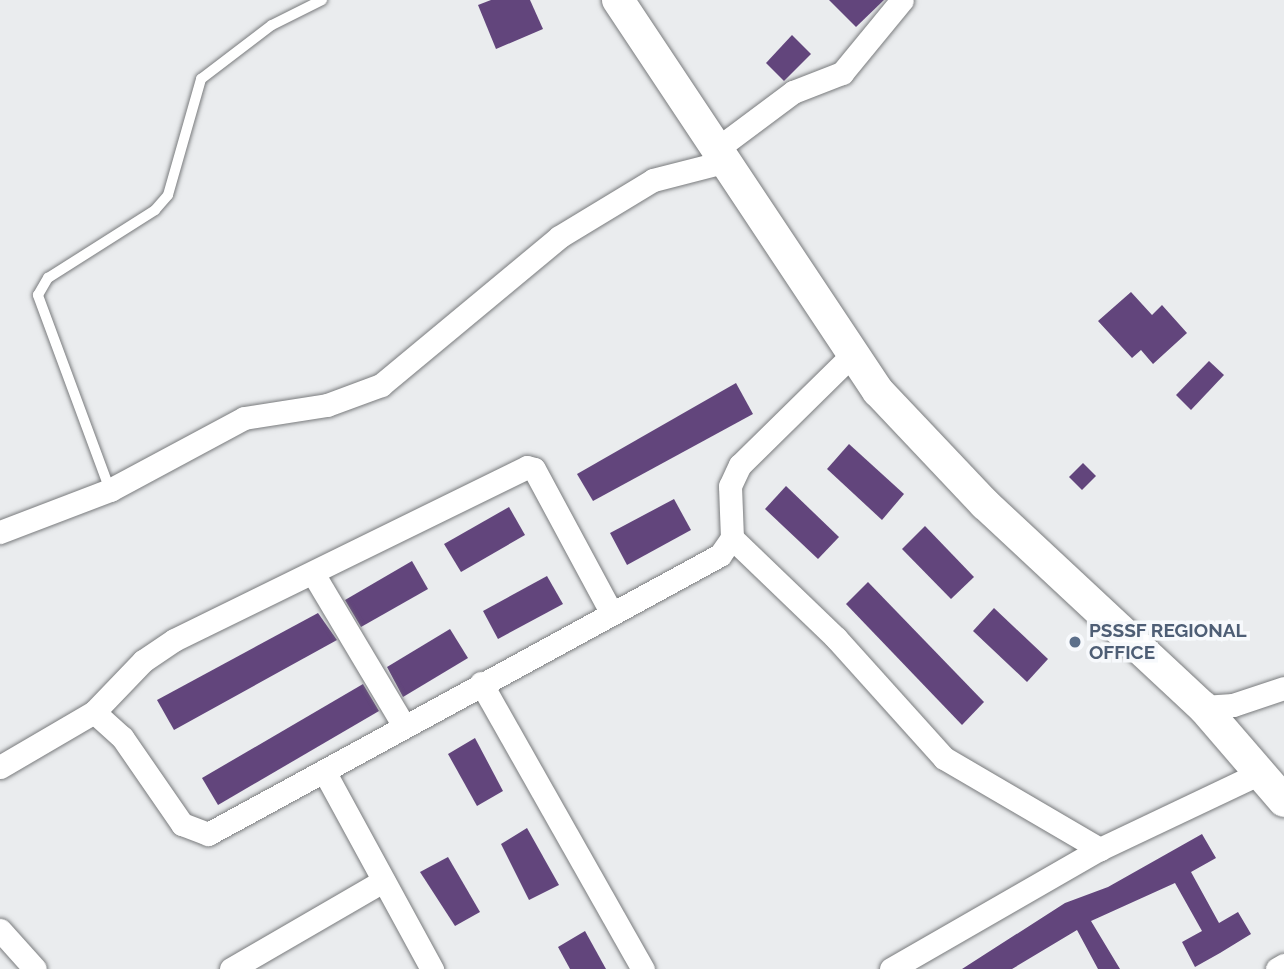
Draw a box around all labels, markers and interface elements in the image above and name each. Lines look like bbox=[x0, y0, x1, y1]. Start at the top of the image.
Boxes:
place label: PSSSF REGIONAL OFFICE bbox=[1089, 620, 1247, 664]
marker: PSSSF REGIONAL OFFICE bbox=[1067, 634, 1083, 650]

